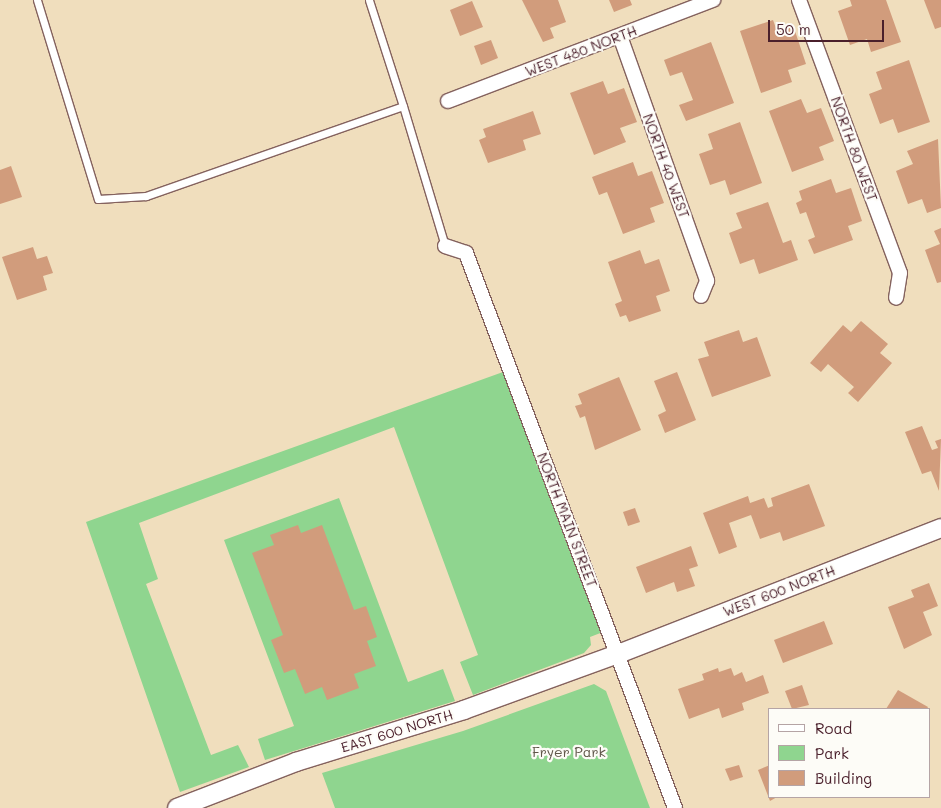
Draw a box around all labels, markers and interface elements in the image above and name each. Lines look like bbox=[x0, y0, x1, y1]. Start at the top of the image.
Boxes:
scale bar bbox=[771, 10, 887, 42]
text: 50 m bbox=[776, 19, 811, 39]
street label: WEST 480 NORTH bbox=[523, 22, 639, 80]
street label: NORTH 80 WEST bbox=[827, 94, 881, 204]
street label: NORTH 40 WEST bbox=[639, 111, 693, 221]
street label: NORTH MAIN STREET bbox=[534, 450, 600, 590]
street label: WEST 600 NORTH bbox=[721, 562, 837, 620]
street label: EAST 600 NORTH bbox=[339, 706, 455, 756]
legend bbox=[768, 708, 931, 798]
text: Road bbox=[815, 718, 852, 738]
text: Park bbox=[815, 743, 849, 763]
park label: Fryer Park bbox=[532, 744, 606, 760]
text: Building bbox=[815, 768, 872, 788]

